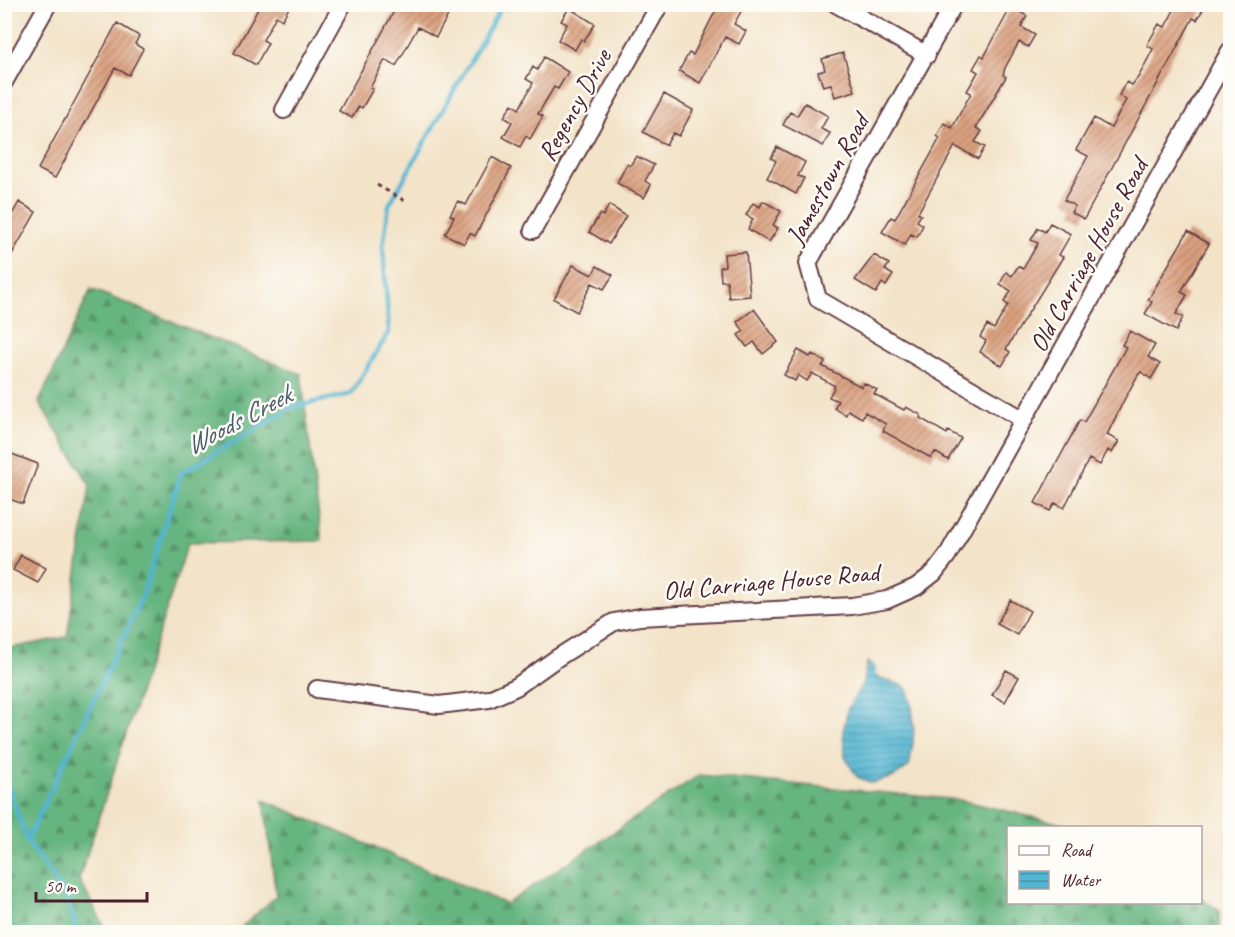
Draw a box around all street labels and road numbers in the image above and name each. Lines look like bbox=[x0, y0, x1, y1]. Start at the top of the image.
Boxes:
street label: Regency Drive bbox=[530, 42, 619, 167]
street label: Jamestown Road bbox=[777, 105, 879, 252]
street label: Old Carriage House Road bbox=[1022, 149, 1157, 358]
street label: Old Carriage House Road bbox=[662, 555, 884, 607]

